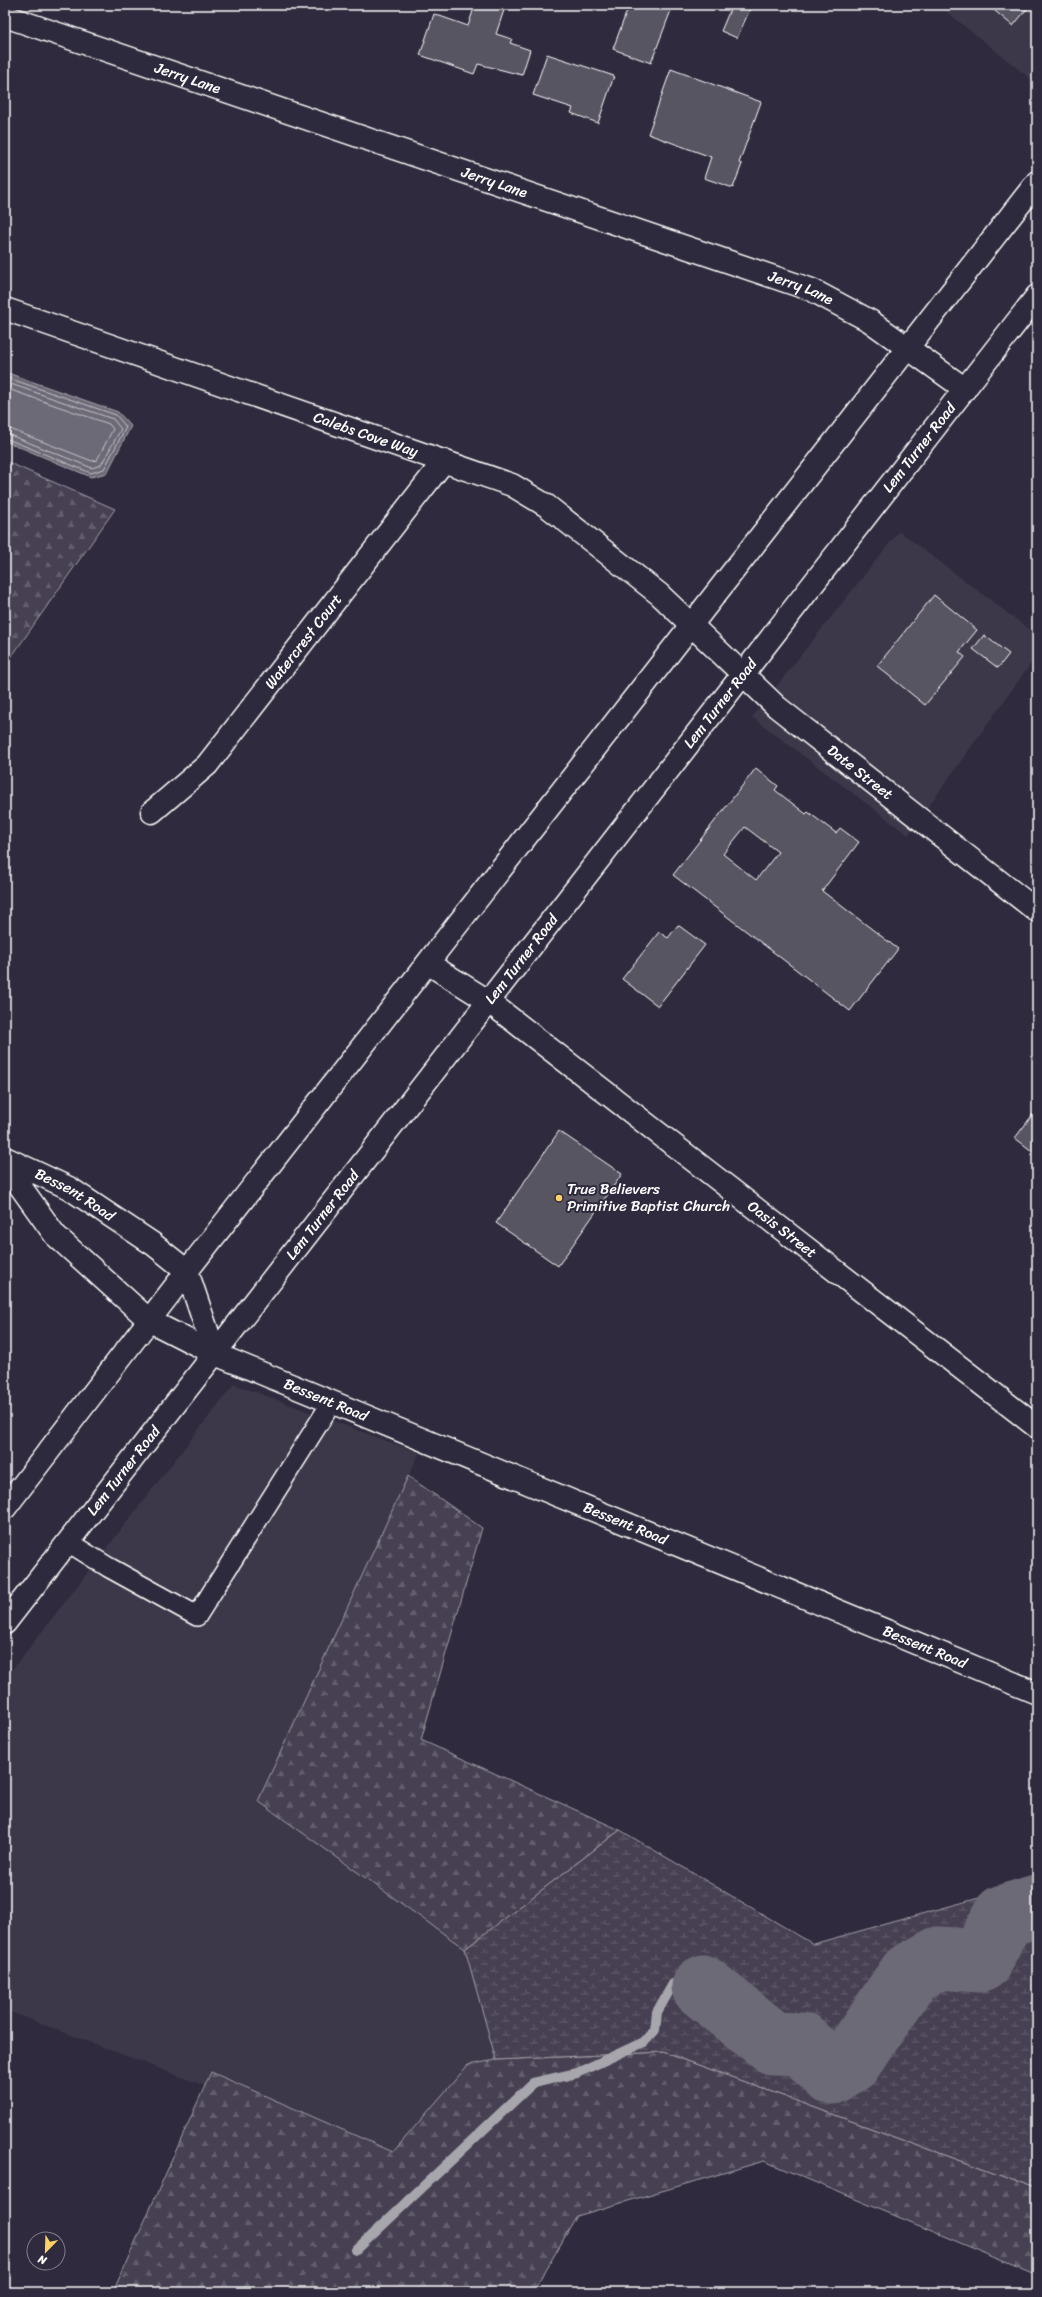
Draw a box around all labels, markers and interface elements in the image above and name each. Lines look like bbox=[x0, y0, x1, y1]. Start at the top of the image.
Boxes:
street label: Jerry Lane bbox=[150, 54, 224, 101]
street label: Jerry Lane bbox=[457, 159, 531, 206]
street label: Jerry Lane bbox=[764, 263, 838, 312]
street label: Lem Turner Road bbox=[876, 396, 963, 498]
street label: Calebs Cove Way bbox=[310, 404, 422, 465]
street label: Watercrest Court bbox=[258, 588, 349, 695]
street label: Lem Turner Road bbox=[677, 652, 764, 754]
street label: Date Street bbox=[821, 738, 899, 807]
street label: Lem Turner Road bbox=[478, 907, 566, 1010]
street label: Bessent Road bbox=[31, 1161, 121, 1229]
street label: Lem Turner Road bbox=[279, 1163, 367, 1266]
place label: True Believers Primitive Baptist Church bbox=[567, 1176, 730, 1219]
marker: True Believers Primitive Baptist Church bbox=[554, 1193, 564, 1203]
street label: Oasis Street bbox=[742, 1194, 823, 1265]
street label: Bessent Road bbox=[280, 1371, 373, 1429]
street label: Lem Turner Road bbox=[80, 1419, 168, 1521]
street label: Bessent Road bbox=[579, 1494, 673, 1553]
street label: Bessent Road bbox=[879, 1618, 972, 1676]
north arrow bbox=[26, 2231, 66, 2271]
text: N bbox=[35, 2249, 50, 2270]

